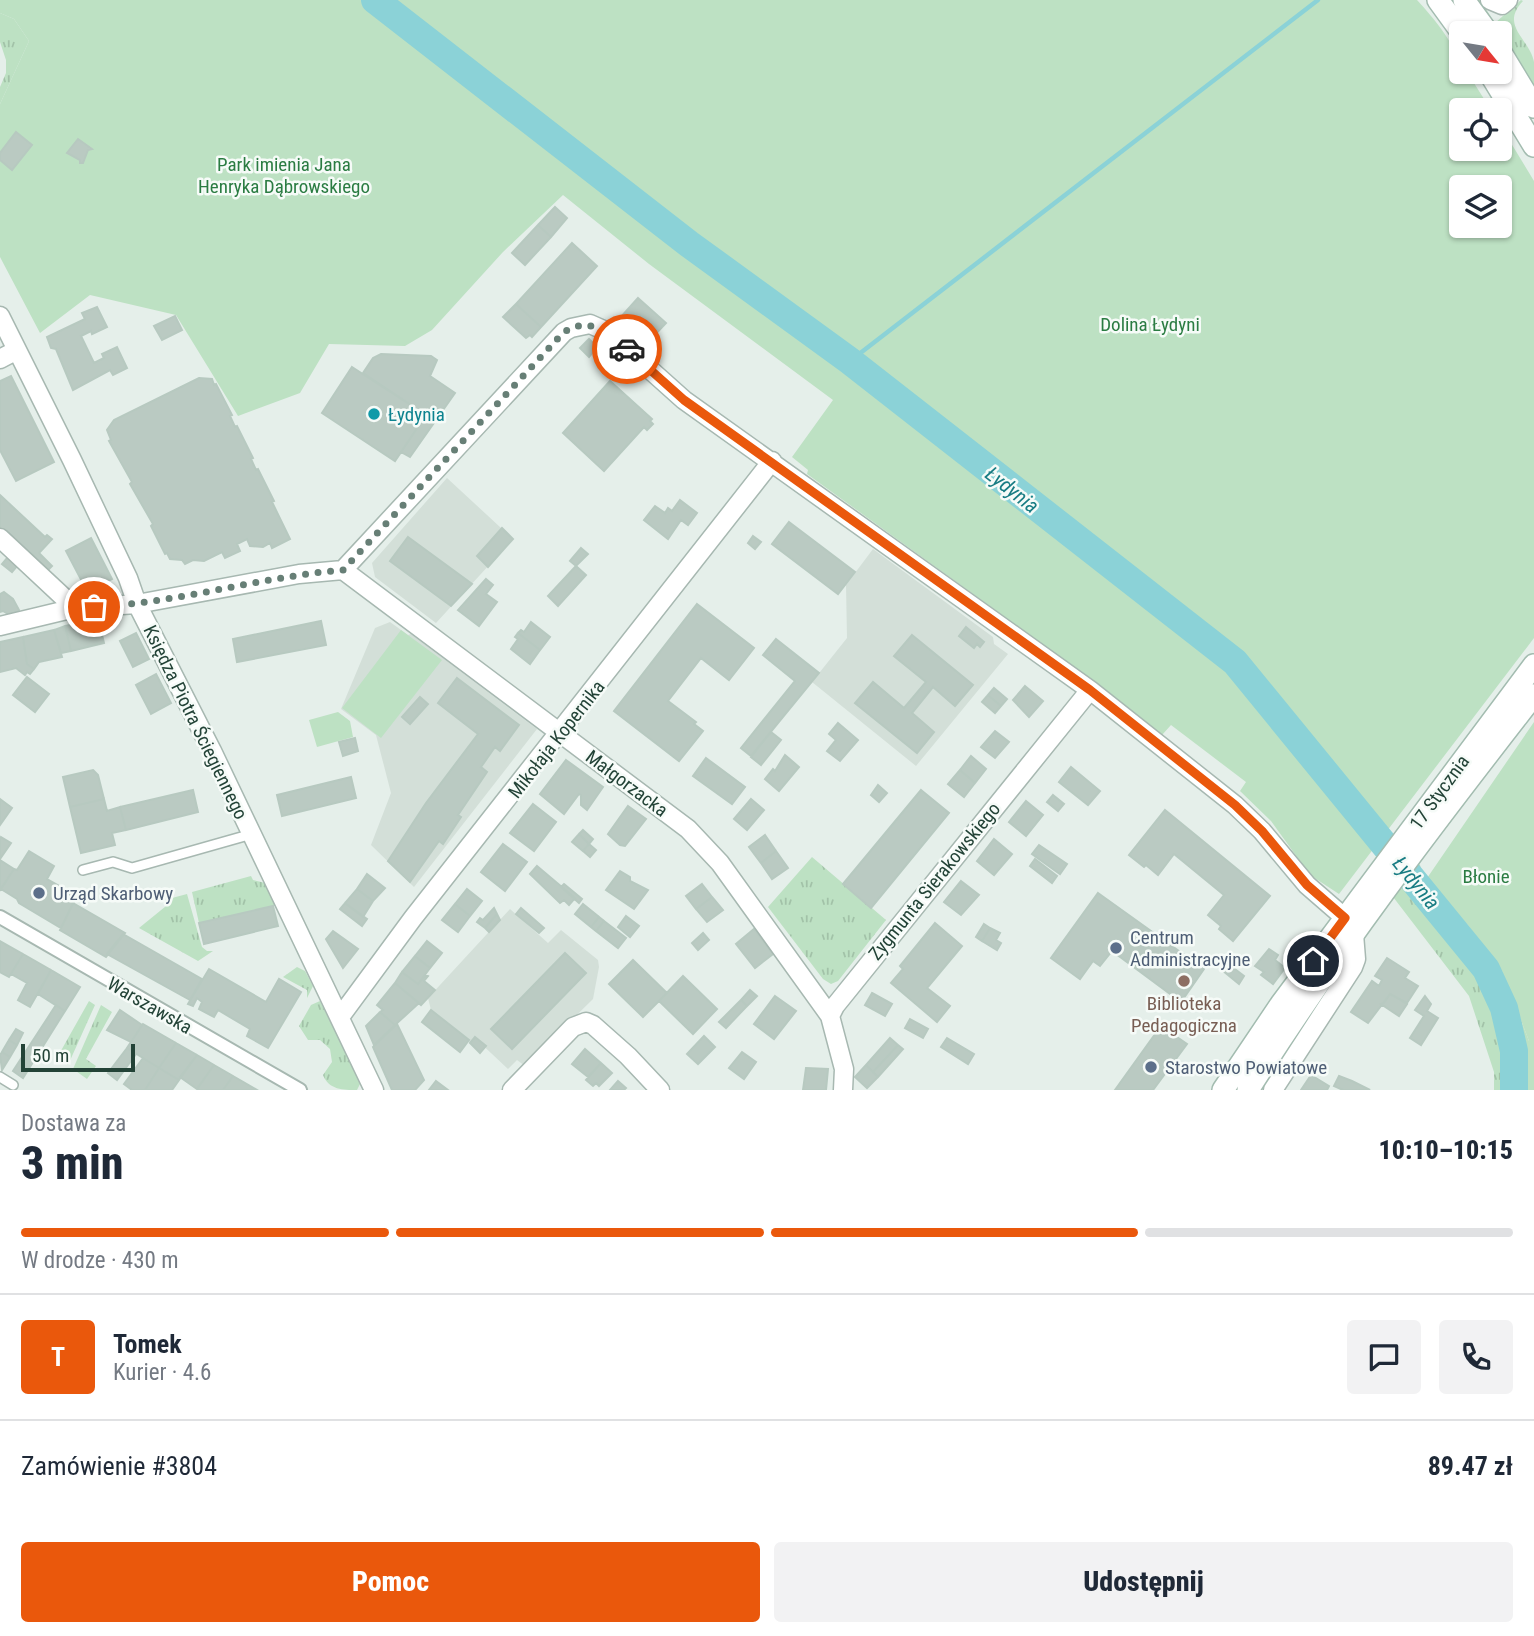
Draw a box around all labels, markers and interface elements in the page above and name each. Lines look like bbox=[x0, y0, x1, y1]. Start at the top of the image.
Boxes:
north arrow bbox=[1449, 21, 1512, 84]
map controls bbox=[1449, 21, 1512, 238]
button: locate bbox=[1449, 98, 1512, 161]
park label: Park imienia Jana Henryka Dąbrowskiego bbox=[198, 153, 370, 198]
button: layers bbox=[1449, 175, 1512, 238]
park label: Dolina Łydyni bbox=[1100, 313, 1200, 336]
courier bbox=[592, 314, 662, 384]
icon: car bbox=[608, 330, 646, 368]
place label: Łydynia bbox=[388, 403, 445, 426]
marker: Łydynia bbox=[366, 406, 382, 422]
water label: Łydynia bbox=[981, 462, 1043, 518]
pin bbox=[64, 577, 124, 637]
icon: bag bbox=[75, 588, 113, 626]
street label: Księdza Piotra Ściegiennego bbox=[138, 621, 253, 823]
street label: Mikołaja Kopernika bbox=[503, 676, 610, 803]
street label: Małgorzacka bbox=[581, 745, 672, 822]
street label: 17 Stycznia bbox=[1405, 751, 1474, 834]
street label: Zygmunta Sierakowskiego bbox=[864, 798, 1005, 965]
water label: Łydynia bbox=[1387, 852, 1445, 914]
park label: Błonie bbox=[1462, 865, 1510, 888]
place label: Urząd Skarbowy bbox=[53, 882, 173, 905]
marker: Urząd Skarbowy bbox=[31, 885, 47, 901]
place label: Centrum Administracyjne bbox=[1130, 926, 1251, 971]
pin bbox=[1283, 931, 1343, 991]
marker: Centrum Administracyjne bbox=[1108, 940, 1124, 956]
icon: home bbox=[1294, 942, 1332, 980]
street label: Warszawska bbox=[103, 972, 196, 1039]
marker: Biblioteka Pedagogiczna bbox=[1176, 973, 1192, 989]
place label: Biblioteka Pedagogiczna bbox=[1131, 992, 1237, 1037]
scale bar bbox=[21, 1041, 135, 1073]
text: 50 m bbox=[32, 1044, 69, 1067]
place label: Starostwo Powiatowe bbox=[1165, 1056, 1327, 1079]
marker: Starostwo Powiatowe bbox=[1143, 1059, 1159, 1075]
text: Dostawa za bbox=[21, 1110, 126, 1137]
text: 10:10–10:15 bbox=[1379, 1135, 1513, 1165]
text: 3 min bbox=[21, 1136, 124, 1190]
text: W drodze · 430 m bbox=[21, 1247, 178, 1274]
button: chat bbox=[1347, 1320, 1421, 1394]
button: phone bbox=[1439, 1320, 1513, 1394]
text: Tomek bbox=[113, 1329, 182, 1359]
text: T bbox=[51, 1342, 65, 1372]
text: Kurier · 4.6 bbox=[113, 1359, 211, 1386]
text: Zamówienie #3804 bbox=[21, 1451, 217, 1481]
text: 89.47 zł bbox=[1428, 1451, 1513, 1481]
button: Pomoc bbox=[21, 1542, 760, 1622]
button: Udostępnij bbox=[774, 1542, 1513, 1622]

